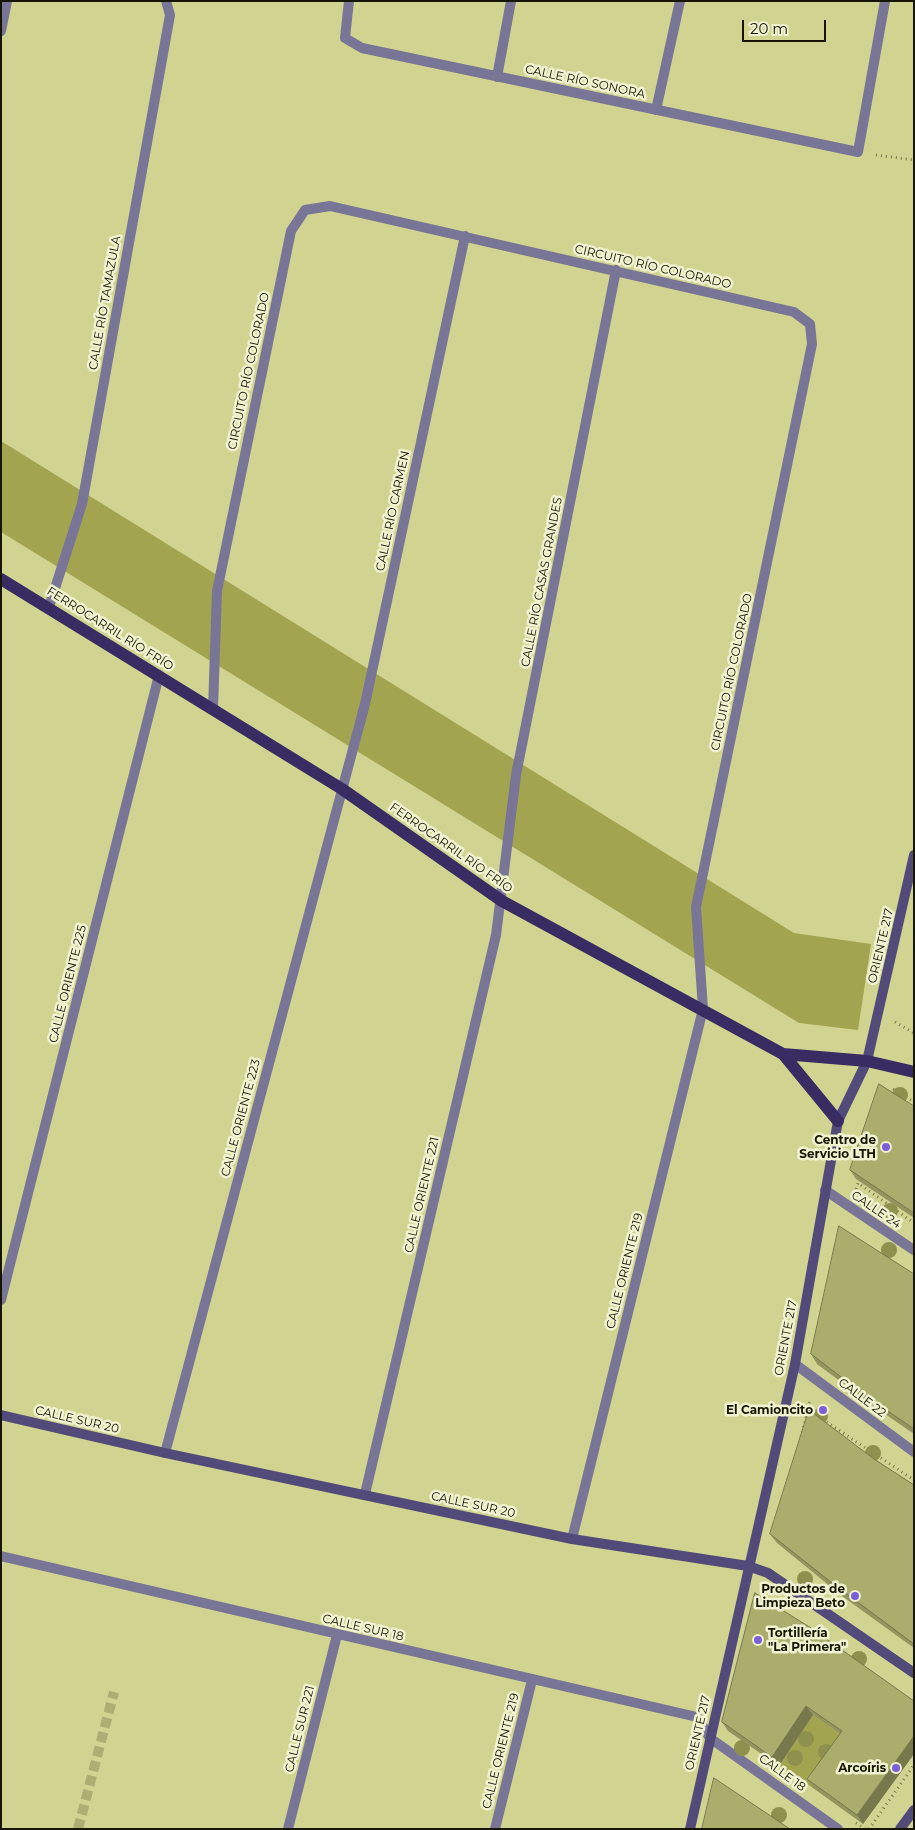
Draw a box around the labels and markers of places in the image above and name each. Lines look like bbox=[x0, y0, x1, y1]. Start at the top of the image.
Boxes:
place label: Centro de Servicio LTH bbox=[799, 1133, 876, 1161]
marker: Centro de Servicio LTH bbox=[880, 1141, 892, 1153]
place label: El Camioncito bbox=[726, 1403, 813, 1417]
marker: El Camioncito bbox=[817, 1404, 829, 1416]
place label: Productos de Limpieza Beto bbox=[755, 1582, 845, 1610]
marker: Productos de Limpieza Beto bbox=[849, 1590, 861, 1602]
place label: Tortillería "La Primera" bbox=[768, 1626, 846, 1654]
marker: Tortillería "La Primera" bbox=[752, 1634, 764, 1646]
place label: Arcoíris bbox=[838, 1761, 886, 1775]
marker: Arcoíris bbox=[890, 1762, 902, 1774]

